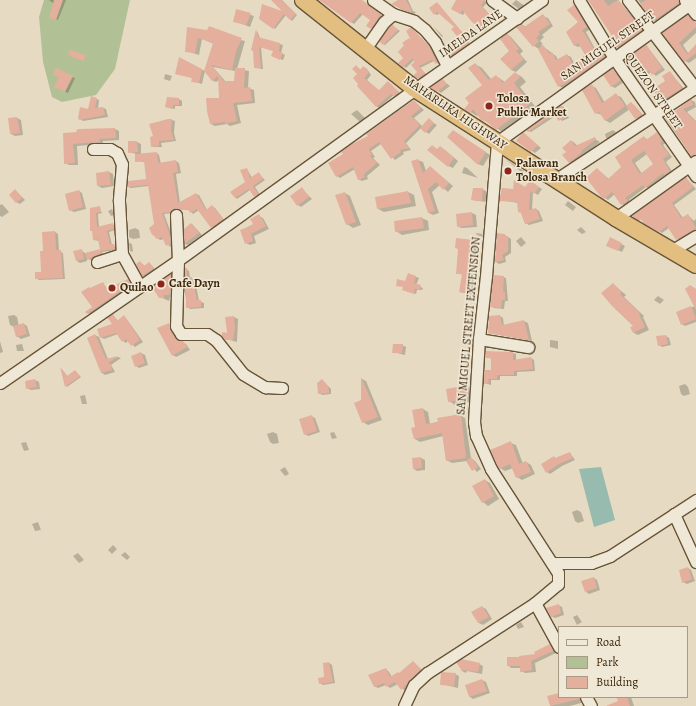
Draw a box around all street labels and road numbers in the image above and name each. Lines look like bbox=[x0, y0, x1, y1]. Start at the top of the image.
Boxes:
street label: IMELDA LANE bbox=[436, 7, 506, 61]
street label: SAN MIGUEL STREET bbox=[558, 8, 658, 84]
street label: QUEZON STREET bbox=[621, 50, 685, 132]
street label: MAHARLIKA HIGHWAY bbox=[401, 73, 509, 153]
street label: SAN MIGUEL STREET EXTENSION bbox=[454, 236, 484, 416]

